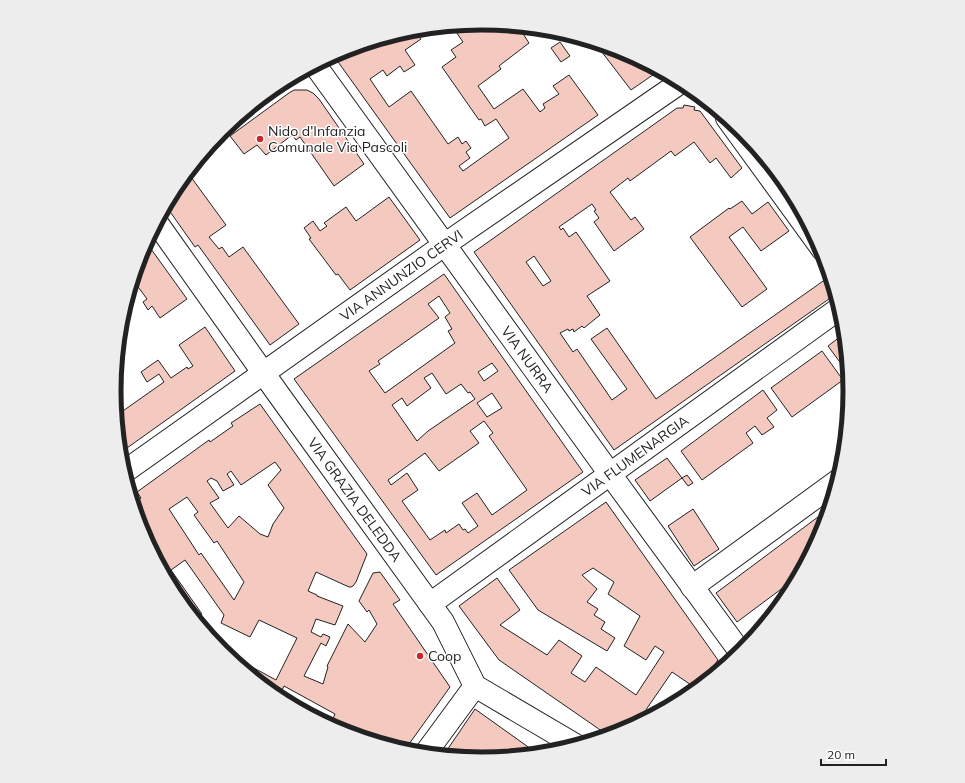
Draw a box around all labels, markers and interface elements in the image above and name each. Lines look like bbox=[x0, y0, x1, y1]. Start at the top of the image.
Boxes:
place label: Nido d'Infanzia Comunale Via Pascoli bbox=[268, 122, 407, 156]
marker: Nido d'Infanzia Comunale Via Pascoli bbox=[255, 134, 265, 144]
street label: VIA ANNUNZIO CERVI bbox=[336, 226, 466, 325]
street label: VIA NURRA bbox=[497, 323, 558, 397]
street label: VIA FLUMENARGIA bbox=[578, 411, 693, 501]
street label: VIA GRAZIA DELEDDA bbox=[304, 434, 406, 566]
place label: Coop bbox=[428, 647, 461, 665]
marker: Coop bbox=[415, 651, 425, 661]
scale bar bbox=[821, 741, 886, 767]
text: 20 m bbox=[827, 747, 855, 762]

